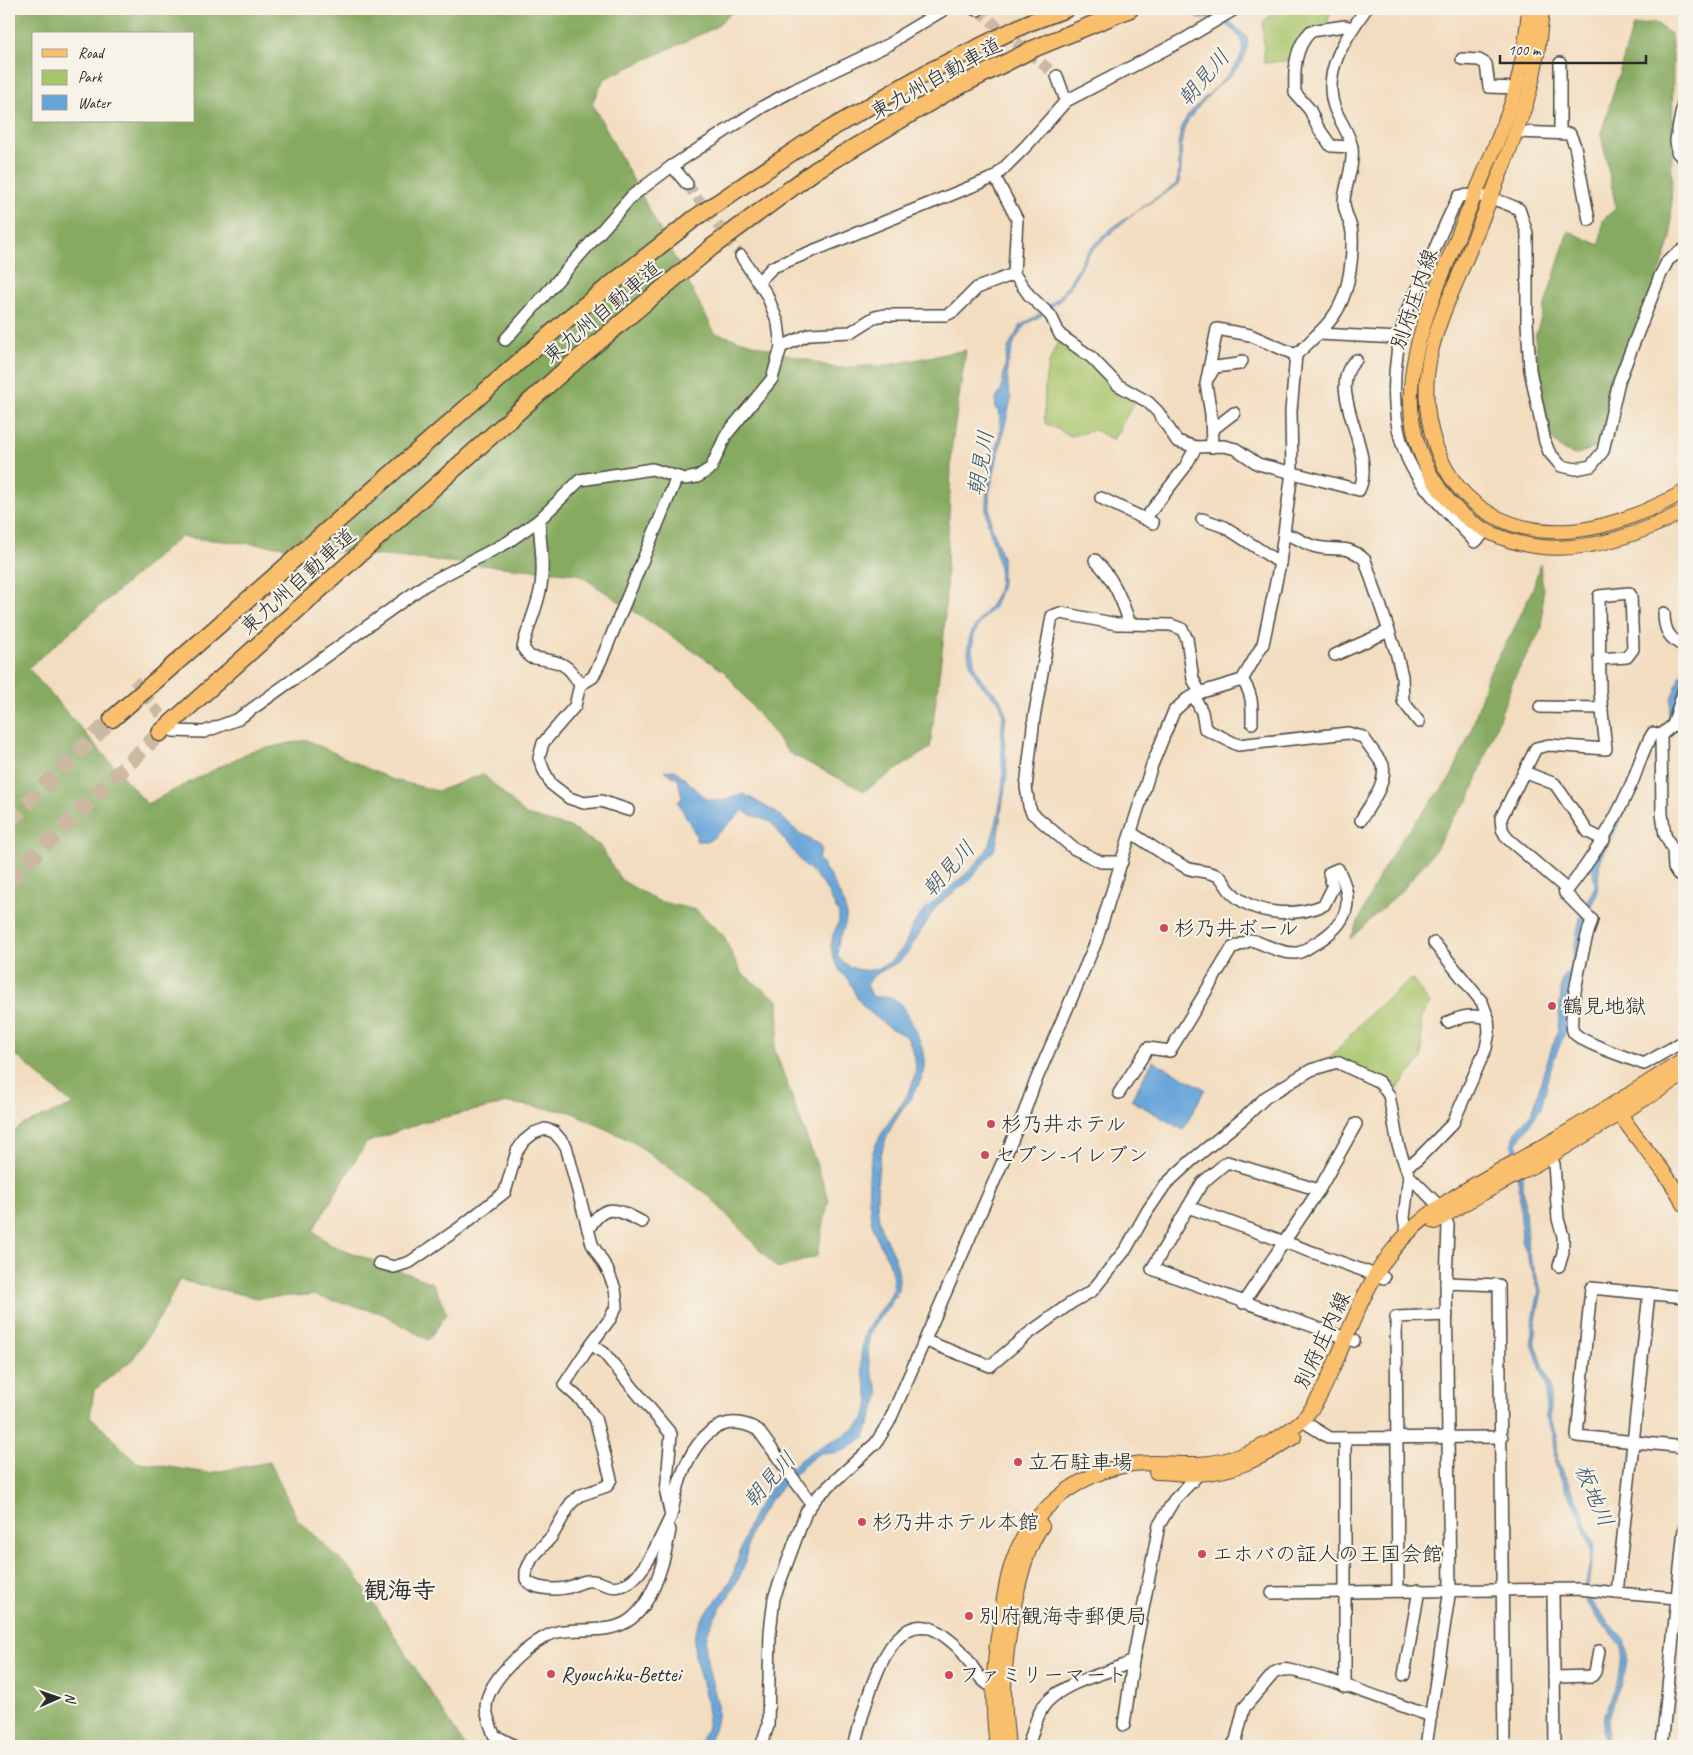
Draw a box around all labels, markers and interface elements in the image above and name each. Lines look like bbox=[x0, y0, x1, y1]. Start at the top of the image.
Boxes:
street label: 東九州自動車道 bbox=[865, 31, 1007, 125]
legend bbox=[32, 32, 195, 122]
scale bar bbox=[1500, 32, 1647, 64]
text: 100 m bbox=[1508, 41, 1542, 60]
text: Road bbox=[78, 44, 105, 63]
water label: 朝見川 bbox=[1172, 44, 1236, 112]
text: Park bbox=[78, 68, 103, 87]
text: Water bbox=[78, 94, 112, 113]
street label: 別府庄内線 bbox=[1385, 245, 1443, 353]
street label: 東九州自動車道 bbox=[537, 255, 667, 369]
water label: 朝見川 bbox=[961, 428, 1001, 498]
street label: 東九州自動車道 bbox=[235, 522, 361, 640]
water label: 朝見川 bbox=[916, 835, 981, 903]
place label: 杉乃井ボール bbox=[1174, 915, 1299, 941]
marker: 杉乃井ボール bbox=[1158, 922, 1170, 934]
place label: 鶴見地獄 bbox=[1562, 993, 1646, 1019]
marker: 鶴見地獄 bbox=[1546, 1000, 1558, 1012]
place label: 杉乃井ホテル bbox=[1001, 1111, 1126, 1137]
marker: 杉乃井ホテル bbox=[985, 1118, 997, 1130]
place label: セブン-イレブン bbox=[995, 1142, 1149, 1168]
marker: セブン-イレブン bbox=[979, 1149, 991, 1161]
street label: 別府庄内線 bbox=[1288, 1287, 1356, 1393]
water label: 朝見川 bbox=[737, 1446, 802, 1514]
place label: 立石駐車場 bbox=[1028, 1449, 1133, 1475]
marker: 立石駐車場 bbox=[1012, 1456, 1024, 1468]
water label: 板地川 bbox=[1568, 1460, 1620, 1531]
place label: 杉乃井ホテル本館 bbox=[872, 1509, 1039, 1535]
marker: 杉乃井ホテル本館 bbox=[856, 1516, 868, 1528]
place label: エホバの証人の王国会館 bbox=[1212, 1541, 1443, 1567]
marker: エホバの証人の王国会館 bbox=[1196, 1548, 1208, 1560]
district label: 観海寺 bbox=[364, 1575, 436, 1605]
place label: 別府観海寺郵便局 bbox=[979, 1603, 1147, 1629]
marker: 別府観海寺郵便局 bbox=[963, 1610, 975, 1622]
place label: Ryouchiku-Bettei bbox=[561, 1661, 684, 1687]
place label: ファミリーマート bbox=[959, 1662, 1127, 1688]
marker: Ryouchiku-Bettei bbox=[545, 1668, 557, 1680]
marker: ファミリーマート bbox=[943, 1669, 955, 1681]
north arrow bbox=[32, 1672, 82, 1722]
text: N bbox=[62, 1693, 79, 1705]

